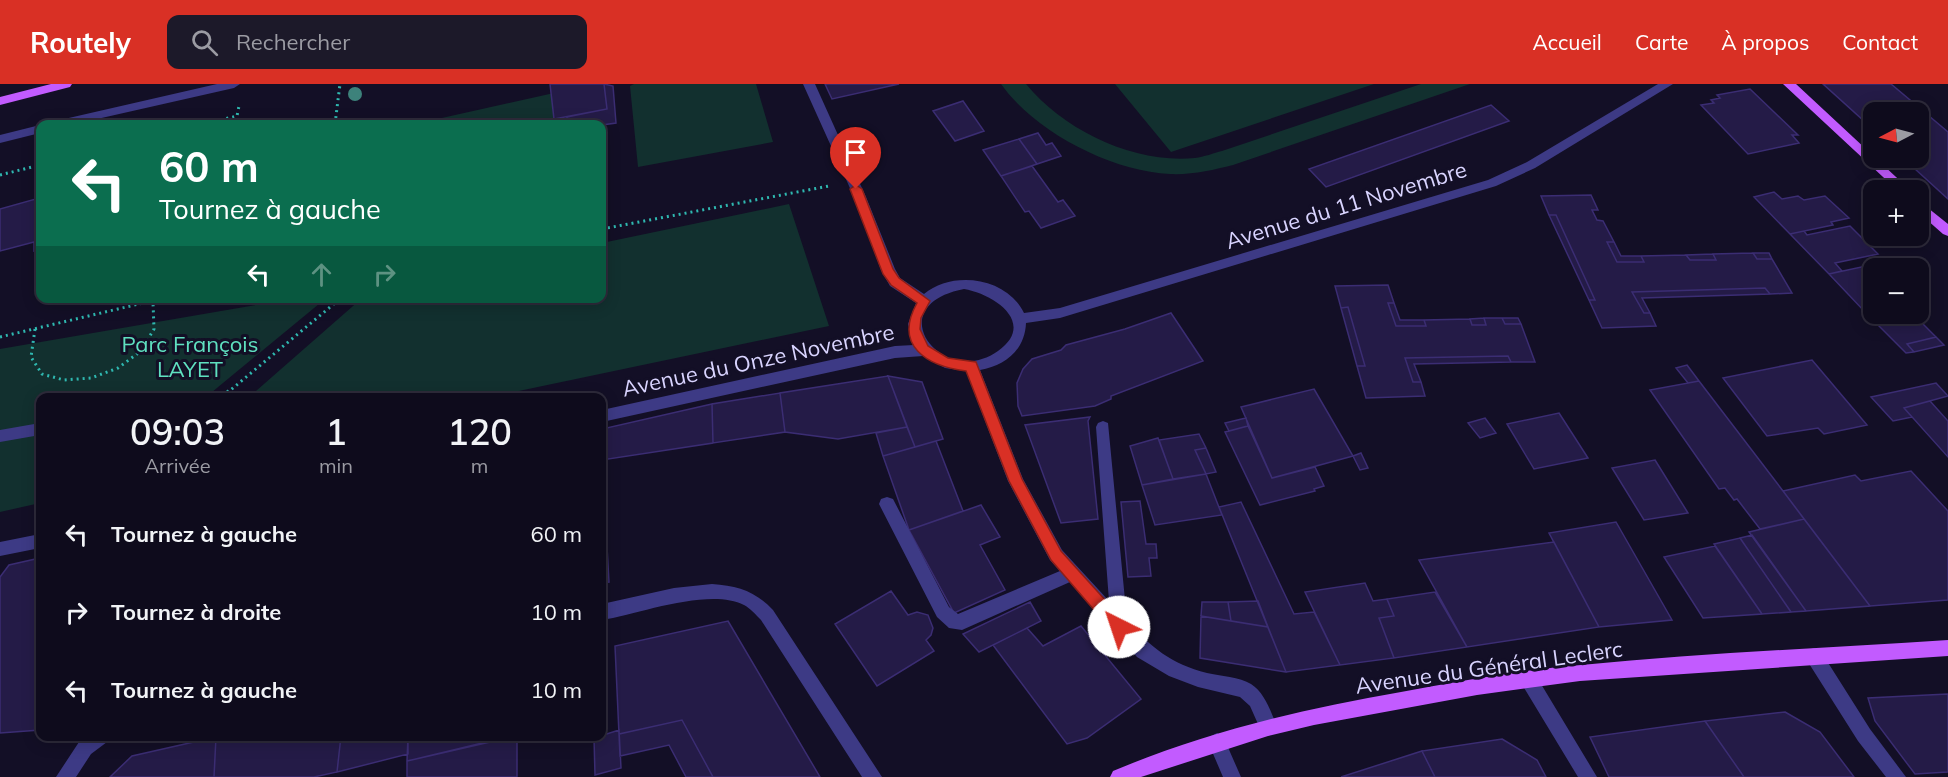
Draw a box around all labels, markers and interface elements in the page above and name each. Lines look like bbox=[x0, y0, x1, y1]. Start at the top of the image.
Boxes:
search box bbox=[167, 15, 587, 69]
text: Routely bbox=[30, 25, 131, 60]
icon: search bbox=[188, 26, 221, 59]
text: Rechercher bbox=[236, 28, 350, 56]
text: Accueil bbox=[1532, 29, 1602, 55]
text: Carte bbox=[1635, 29, 1688, 55]
text: À propos bbox=[1721, 29, 1809, 55]
text: Contact bbox=[1842, 29, 1918, 55]
north arrow bbox=[1863, 102, 1929, 168]
map controls bbox=[1863, 102, 1929, 324]
pin bbox=[830, 127, 881, 189]
icon: arrive bbox=[839, 136, 872, 169]
text: 60 m bbox=[159, 140, 259, 193]
icon: left bbox=[60, 144, 138, 222]
street label: Avenue du 11 Novembre bbox=[1222, 155, 1470, 255]
button: + bbox=[1863, 180, 1929, 246]
text: Tournez à gauche bbox=[159, 192, 381, 226]
icon: left bbox=[242, 258, 275, 291]
icon: ahead bbox=[305, 258, 338, 291]
icon: right bbox=[368, 258, 401, 291]
button: − bbox=[1863, 258, 1929, 324]
street label: Avenue du Onze Novembre bbox=[619, 317, 897, 403]
park label: Parc François LAYET bbox=[122, 330, 258, 383]
text: 09:03 bbox=[130, 409, 225, 454]
text: 1 bbox=[325, 409, 347, 454]
text: 120 bbox=[447, 409, 512, 454]
text: Arrivée bbox=[144, 453, 211, 478]
text: min bbox=[319, 453, 353, 478]
text: m bbox=[471, 453, 488, 478]
icon: left bbox=[60, 518, 93, 551]
text: Tournez à gauche bbox=[111, 520, 297, 548]
text: 60 m bbox=[531, 520, 582, 548]
position arrow bbox=[1087, 595, 1151, 659]
icon: right bbox=[60, 596, 93, 629]
text: Tournez à droite bbox=[111, 598, 281, 626]
text: 10 m bbox=[531, 598, 582, 626]
street label: Avenue du Général Leclerc bbox=[1354, 634, 1625, 700]
icon: left bbox=[60, 674, 93, 707]
text: Tournez à gauche bbox=[111, 676, 297, 704]
text: 10 m bbox=[531, 676, 582, 704]

